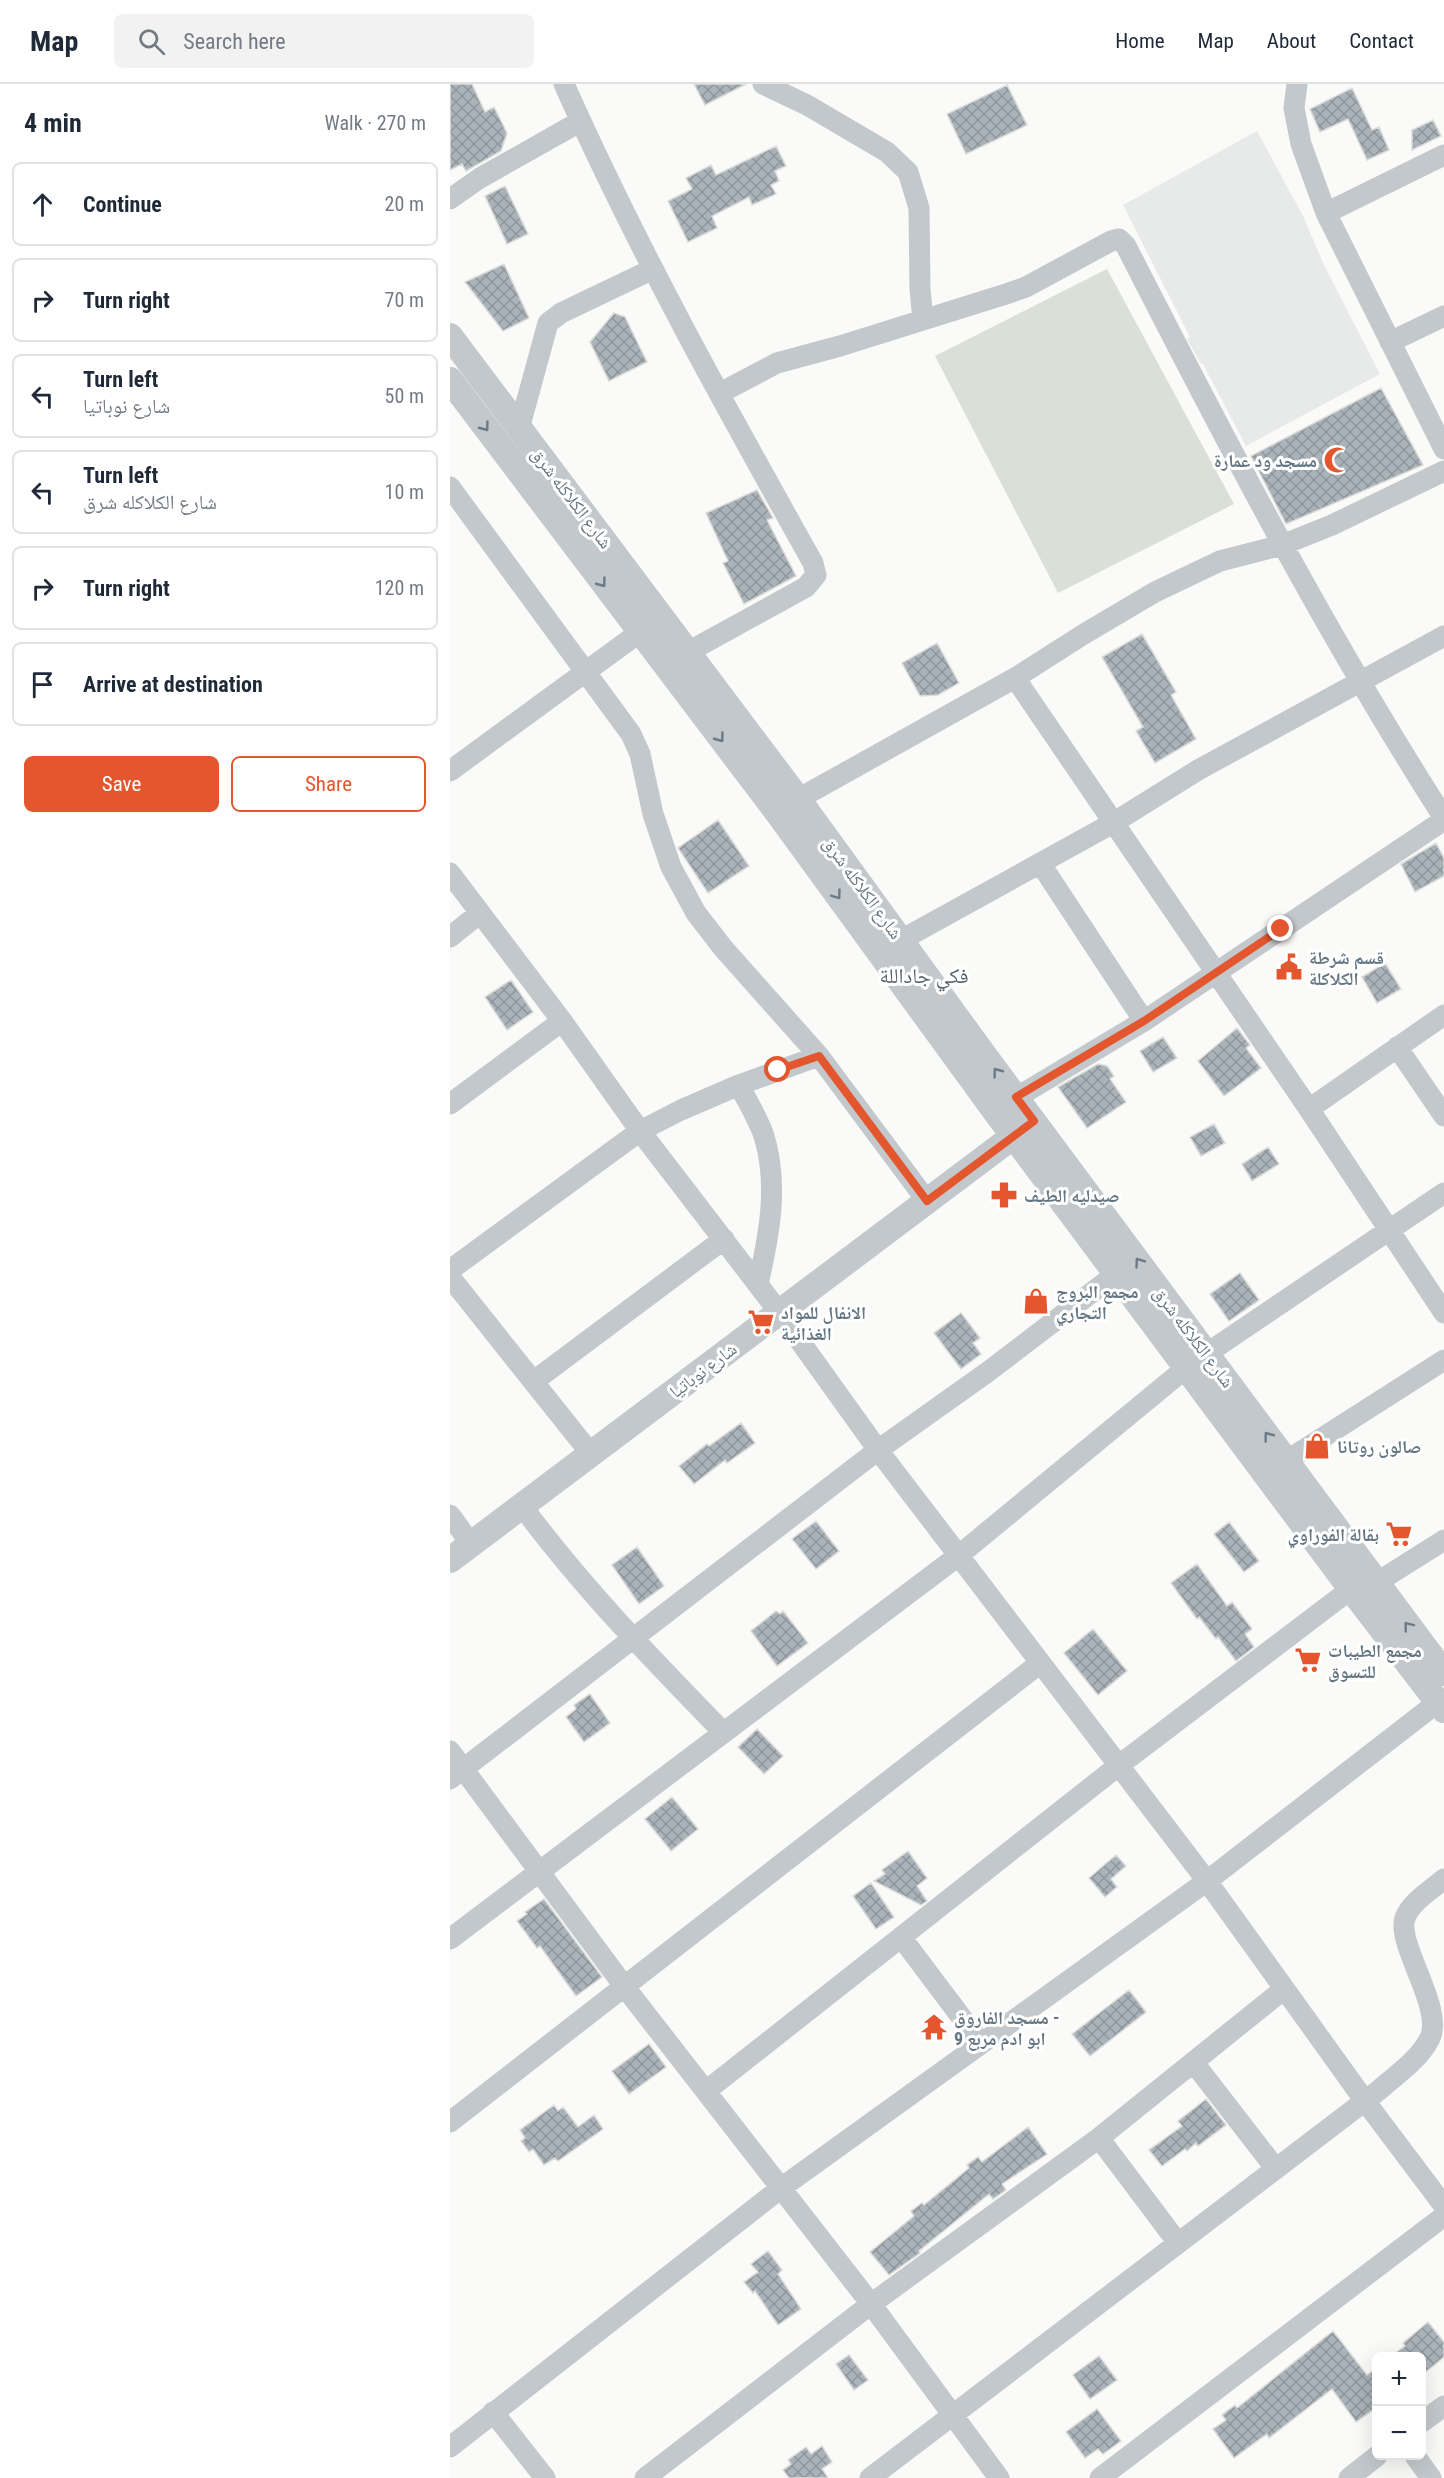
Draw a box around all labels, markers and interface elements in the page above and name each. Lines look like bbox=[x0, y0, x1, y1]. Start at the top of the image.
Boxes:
search box bbox=[114, 14, 534, 68]
text: Map bbox=[30, 25, 78, 58]
icon: search bbox=[135, 25, 168, 58]
text: Search here bbox=[183, 29, 286, 54]
text: Home bbox=[1115, 29, 1165, 53]
text: Map bbox=[1198, 29, 1234, 53]
text: About bbox=[1267, 29, 1316, 53]
text: Contact bbox=[1349, 29, 1414, 53]
text: 4 min bbox=[24, 108, 82, 138]
text: Walk · 270 m bbox=[325, 111, 426, 135]
icon: ahead bbox=[26, 188, 59, 221]
text: Continue bbox=[83, 192, 162, 217]
text: 20 m bbox=[385, 192, 424, 216]
icon: right bbox=[26, 284, 59, 317]
text: Turn right bbox=[83, 288, 170, 313]
text: 70 m bbox=[385, 288, 424, 312]
text: Turn left bbox=[83, 367, 158, 392]
icon: left bbox=[26, 380, 59, 413]
text: 50 m bbox=[385, 384, 424, 408]
text: شارع نوباتيا bbox=[83, 394, 170, 418]
one-way arrow bbox=[478, 420, 489, 431]
street label: شارع الكلاكله شرق bbox=[527, 444, 617, 553]
mosque icon: مسجد ود عمارة bbox=[1322, 445, 1352, 475]
place label: مسجد ود عمارة bbox=[1214, 450, 1317, 471]
text: Turn left bbox=[83, 463, 158, 488]
icon: left bbox=[26, 476, 59, 509]
text: 10 m bbox=[385, 480, 424, 504]
text: شارع الكلاكله شرق bbox=[83, 490, 217, 514]
icon: right bbox=[26, 572, 59, 605]
text: Turn right bbox=[83, 576, 170, 601]
text: 120 m bbox=[375, 576, 424, 600]
one-way arrow bbox=[595, 576, 606, 587]
icon: arrive bbox=[26, 668, 59, 701]
text: Arrive at destination bbox=[83, 672, 263, 697]
one-way arrow bbox=[713, 731, 724, 742]
button: Save bbox=[24, 756, 219, 812]
button: Share bbox=[231, 756, 426, 812]
street label: شارع الكلاكله شرق bbox=[818, 833, 907, 944]
one-way arrow bbox=[829, 888, 840, 899]
route end bbox=[1267, 915, 1293, 941]
place label: قسم شرطة الكلاكلة bbox=[1309, 947, 1384, 989]
public building icon: قسم شرطة الكلاكلة bbox=[1274, 952, 1304, 982]
district label: فكي جاداللة bbox=[879, 964, 969, 992]
route start bbox=[764, 1056, 790, 1082]
one-way arrow bbox=[994, 1068, 1005, 1079]
pharmacy icon: صيدليه الطيف bbox=[989, 1180, 1019, 1210]
place label: صيدليه الطيف bbox=[1024, 1185, 1120, 1206]
one-way arrow bbox=[1135, 1258, 1146, 1269]
place label: مجمع البروج التجاري bbox=[1056, 1281, 1139, 1327]
street label: شارع الكلاكله شرق bbox=[1149, 1283, 1239, 1392]
shop icon: مجمع البروج التجاري bbox=[1021, 1286, 1051, 1316]
place label: الانفال للمواد الغذائية bbox=[781, 1302, 866, 1344]
supermarket icon: الانفال للمواد الغذائية bbox=[746, 1307, 776, 1337]
street label: شارع نوباتيا bbox=[665, 1338, 741, 1403]
one-way arrow bbox=[1264, 1431, 1275, 1442]
shop icon: صالون روتانا bbox=[1302, 1431, 1332, 1461]
place label: صالون روتانا bbox=[1337, 1436, 1421, 1458]
supermarket icon: بقالة الفوراوي bbox=[1384, 1519, 1414, 1549]
place label: بقالة الفوراوي bbox=[1287, 1524, 1379, 1549]
one-way arrow bbox=[1405, 1622, 1416, 1633]
place label: مجمع الطيبات للتسوق bbox=[1328, 1640, 1422, 1683]
supermarket icon: مجمع الطيبات للتسوق bbox=[1293, 1645, 1323, 1675]
place label: مسجد الفاروق - ابو ادم مربع 9 bbox=[954, 2007, 1060, 2051]
temple icon: مسجد الفاروق - ابو ادم مربع 9 bbox=[919, 2012, 949, 2042]
map controls bbox=[1372, 2352, 1426, 2460]
button: + bbox=[1372, 2352, 1426, 2406]
button: − bbox=[1372, 2406, 1426, 2460]

